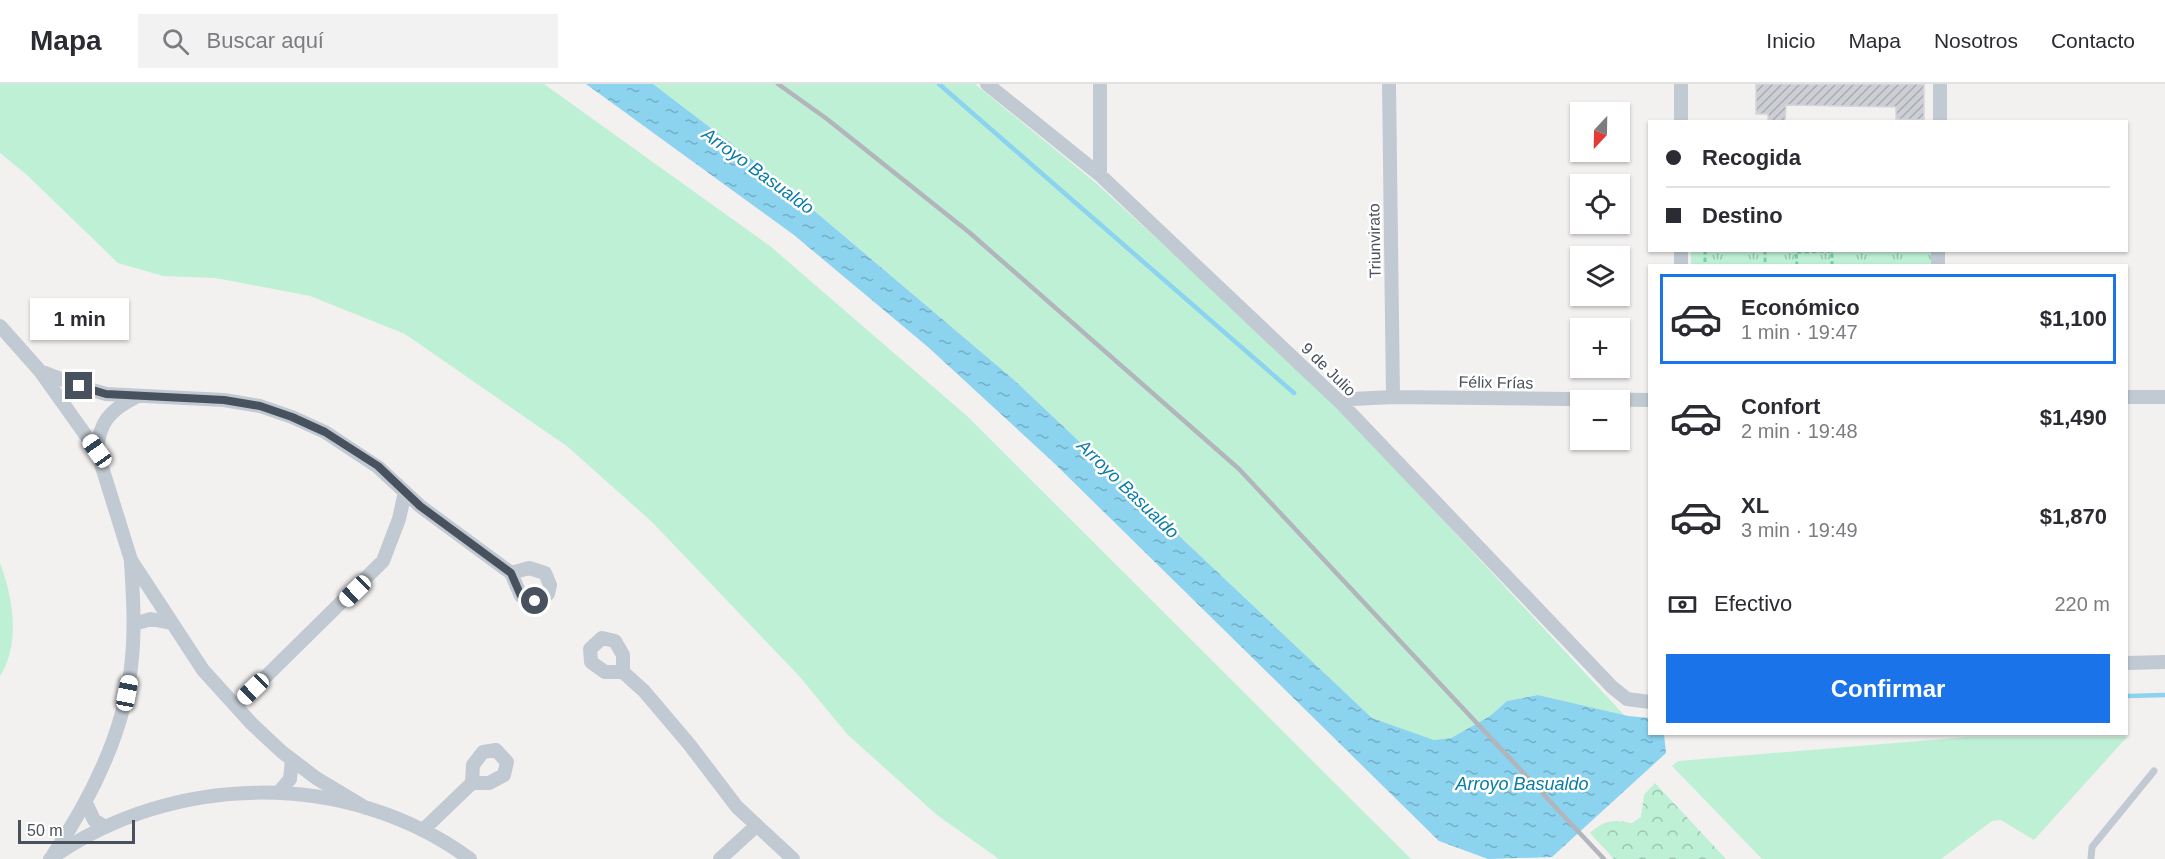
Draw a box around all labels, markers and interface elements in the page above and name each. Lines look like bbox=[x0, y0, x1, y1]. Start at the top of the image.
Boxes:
search box bbox=[138, 14, 558, 68]
text: Mapa bbox=[30, 25, 102, 56]
icon: search bbox=[159, 25, 192, 58]
text: Buscar aquí bbox=[207, 28, 324, 53]
text: Inicio bbox=[1766, 29, 1815, 52]
text: Mapa bbox=[1848, 29, 1901, 52]
text: Nosotros bbox=[1934, 29, 2018, 52]
text: Contacto bbox=[2051, 29, 2135, 52]
north arrow bbox=[1570, 102, 1630, 162]
map controls bbox=[1570, 102, 1630, 450]
water label: Arroyo Basualdo bbox=[697, 123, 818, 218]
text: Recogida bbox=[1702, 145, 1801, 170]
button: locate bbox=[1570, 174, 1630, 234]
street label: Triunvirato bbox=[1365, 203, 1384, 279]
text: Destino bbox=[1702, 203, 1783, 228]
button: layers bbox=[1570, 246, 1630, 306]
icon: car bbox=[1669, 292, 1723, 346]
text: Económico bbox=[1741, 295, 1860, 320]
callout: 1 min bbox=[29, 299, 128, 341]
text: $1,100 bbox=[2040, 306, 2107, 331]
text: 1 min bbox=[53, 308, 106, 330]
button: + bbox=[1570, 318, 1630, 378]
text: 1 min · 19:47 bbox=[1741, 321, 1858, 343]
street label: 9 de Julio bbox=[1298, 339, 1359, 399]
route end bbox=[65, 372, 92, 399]
street label: Félix Frías bbox=[1459, 373, 1533, 392]
button: − bbox=[1570, 390, 1630, 450]
icon: car bbox=[1669, 391, 1723, 445]
text: Confort bbox=[1741, 394, 1820, 419]
text: $1,490 bbox=[2040, 405, 2107, 430]
text: 2 min · 19:48 bbox=[1741, 420, 1858, 442]
car bbox=[79, 431, 115, 471]
water label: Arroyo Basualdo bbox=[1072, 435, 1183, 542]
icon: car bbox=[1669, 490, 1723, 544]
text: XL bbox=[1741, 493, 1769, 518]
text: $1,870 bbox=[2040, 504, 2107, 529]
text: 3 min · 19:49 bbox=[1741, 519, 1858, 541]
car bbox=[336, 572, 374, 610]
route start bbox=[521, 587, 548, 614]
icon: cash bbox=[1666, 588, 1699, 621]
text: Efectivo bbox=[1714, 591, 1792, 616]
text: 220 m bbox=[2054, 593, 2110, 615]
button: Confirmar bbox=[1666, 654, 2110, 723]
car bbox=[234, 670, 272, 708]
car bbox=[115, 674, 139, 712]
water label: Arroyo Basualdo bbox=[1454, 774, 1589, 794]
scale bar bbox=[18, 817, 135, 844]
text: 50 m bbox=[27, 822, 63, 839]

